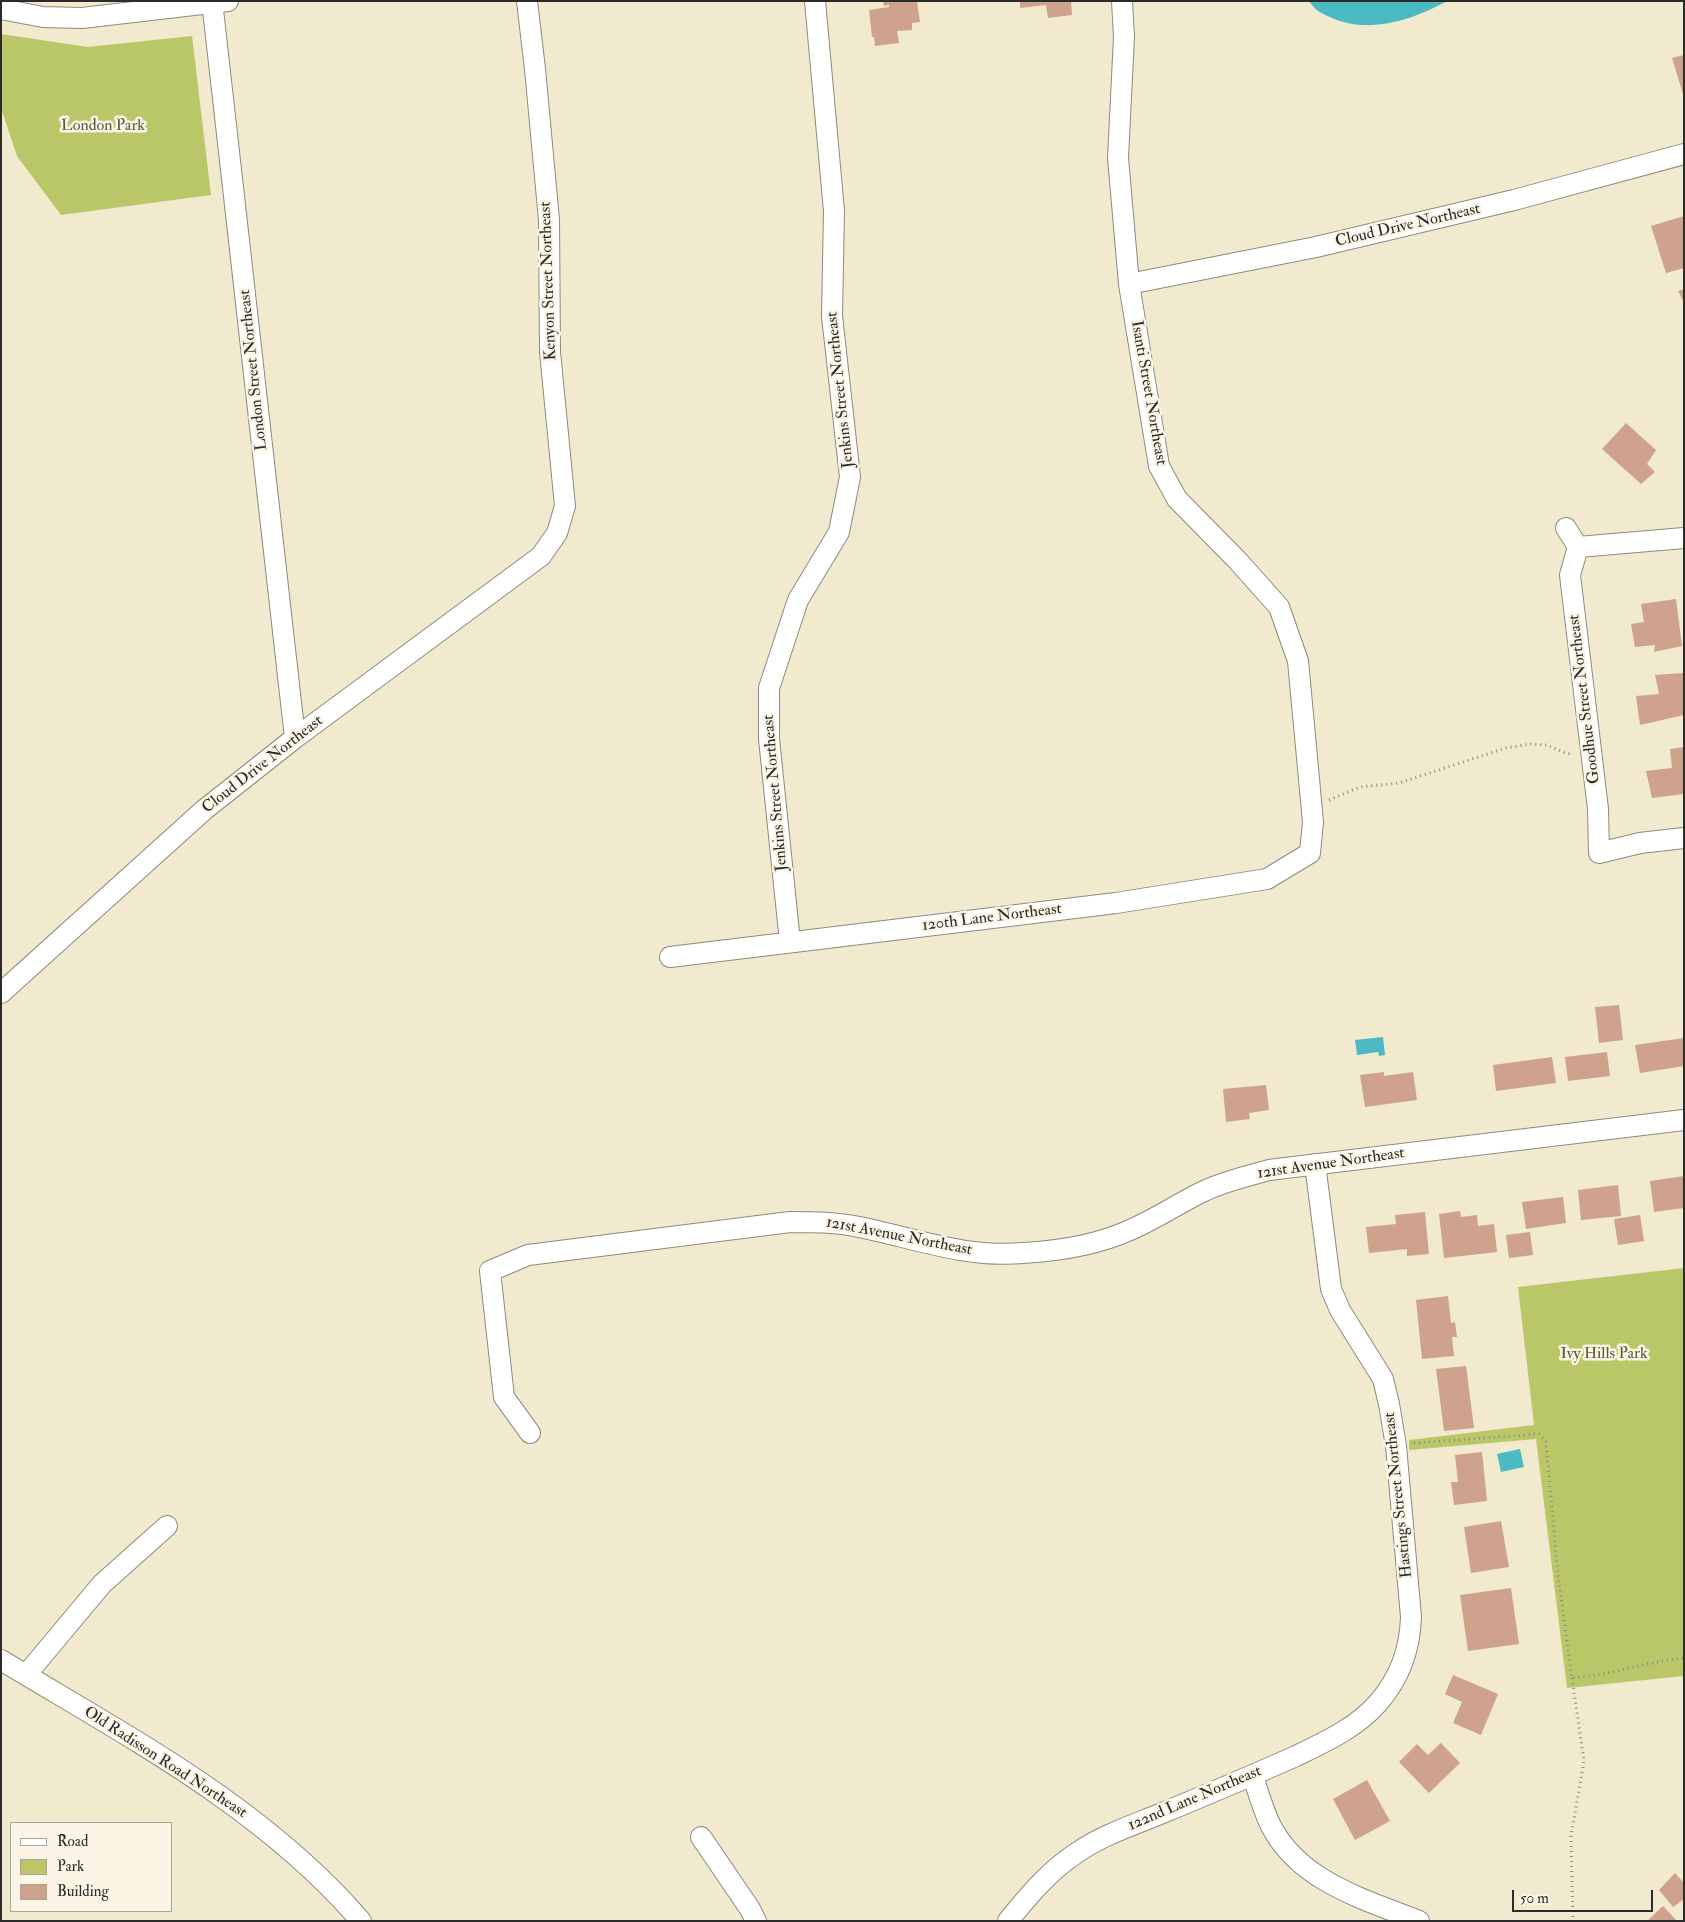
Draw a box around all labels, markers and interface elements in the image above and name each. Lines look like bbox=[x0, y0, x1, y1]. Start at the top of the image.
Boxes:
park label: London Park bbox=[61, 117, 145, 137]
street label: Cloud Drive Northeast bbox=[1334, 200, 1482, 252]
street label: Kenyon Street Northeast bbox=[537, 201, 561, 361]
street label: London Street Northeast bbox=[236, 289, 272, 451]
street label: Jenkins Street Northeast bbox=[823, 311, 859, 469]
street label: Isanti Street Northeast bbox=[1126, 319, 1170, 467]
street label: Goodhue Street Northeast bbox=[1565, 613, 1605, 785]
street label: Cloud Drive Northeast bbox=[199, 712, 327, 818]
street label: Jenkins Street Northeast bbox=[760, 714, 792, 872]
street label: 120th Lane Northeast bbox=[921, 900, 1063, 936]
street label: 121st Avenue Northeast bbox=[1256, 1144, 1406, 1184]
street label: 121st Avenue Northeast bbox=[824, 1213, 974, 1261]
park label: Ivy Hills Park bbox=[1560, 1345, 1648, 1365]
street label: Hastings Street Northeast bbox=[1381, 1411, 1417, 1579]
street label: Old Radisson Road Northeast bbox=[80, 1703, 250, 1823]
street label: 122nd Lane Northeast bbox=[1125, 1762, 1265, 1836]
legend bbox=[10, 1822, 172, 1912]
text: Road bbox=[57, 1832, 88, 1851]
text: Park bbox=[57, 1857, 84, 1876]
scale bar bbox=[1515, 1880, 1656, 1912]
text: Building bbox=[57, 1882, 109, 1901]
text: 50 m bbox=[1520, 1889, 1549, 1908]

